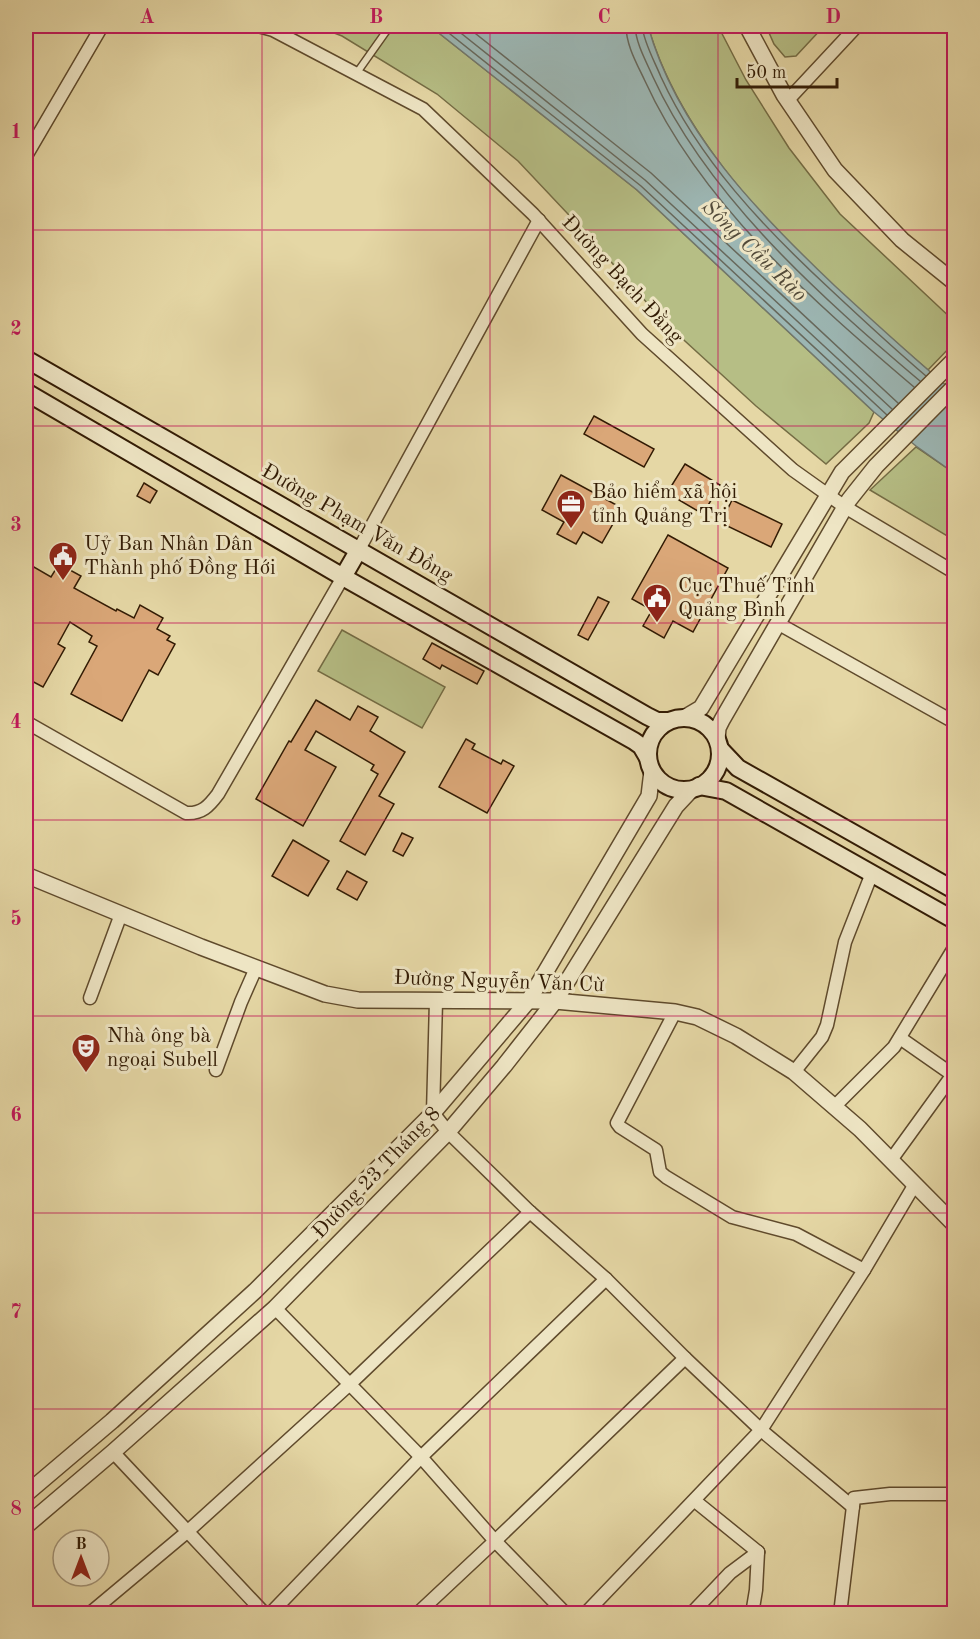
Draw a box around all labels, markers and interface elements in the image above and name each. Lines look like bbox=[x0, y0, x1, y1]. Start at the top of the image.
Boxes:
text: A bbox=[139, 8, 155, 28]
text: B bbox=[369, 8, 383, 28]
text: C bbox=[597, 8, 611, 28]
text: D bbox=[825, 8, 841, 28]
scale bar bbox=[737, 51, 838, 89]
text: 50 m bbox=[746, 64, 786, 82]
text: 1 bbox=[10, 123, 22, 143]
water label: Sông Cầu Rào bbox=[697, 195, 811, 306]
street label: Đường Bạch Đằng bbox=[557, 210, 688, 349]
text: 2 bbox=[10, 320, 22, 340]
street label: Đường Phạm Văn Đồng bbox=[258, 459, 458, 588]
place label: Bảo hiểm xã hội tỉnh Quảng Trị bbox=[592, 480, 737, 527]
office icon: Bảo hiểm xã hội tỉnh Quảng Trị bbox=[555, 488, 587, 530]
text: 3 bbox=[10, 516, 22, 536]
place label: Uỷ Ban Nhân Dân Thành phố Đồng Hới bbox=[84, 534, 276, 579]
public building icon: Uỷ Ban Nhân Dân Thành phố Đồng Hới bbox=[47, 540, 79, 582]
place label: Cục Thuế Tỉnh Quảng Bình bbox=[678, 575, 815, 621]
public building icon: Cục Thuế Tỉnh Quảng Bình bbox=[641, 582, 673, 624]
text: 4 bbox=[10, 713, 22, 733]
text: 5 bbox=[10, 909, 22, 930]
street label: Đường Nguyễn Văn Cừ bbox=[393, 966, 605, 996]
place label: Nhà ông bà ngoại Subell bbox=[107, 1026, 218, 1071]
theatre icon: Nhà ông bà ngoại Subell bbox=[70, 1032, 102, 1074]
street label: Đường 23 Tháng 8 bbox=[309, 1103, 445, 1243]
text: 6 bbox=[10, 1106, 22, 1126]
text: 7 bbox=[10, 1303, 22, 1323]
text: 8 bbox=[10, 1500, 22, 1520]
north arrow bbox=[51, 1528, 111, 1588]
text: B bbox=[75, 1537, 87, 1553]

